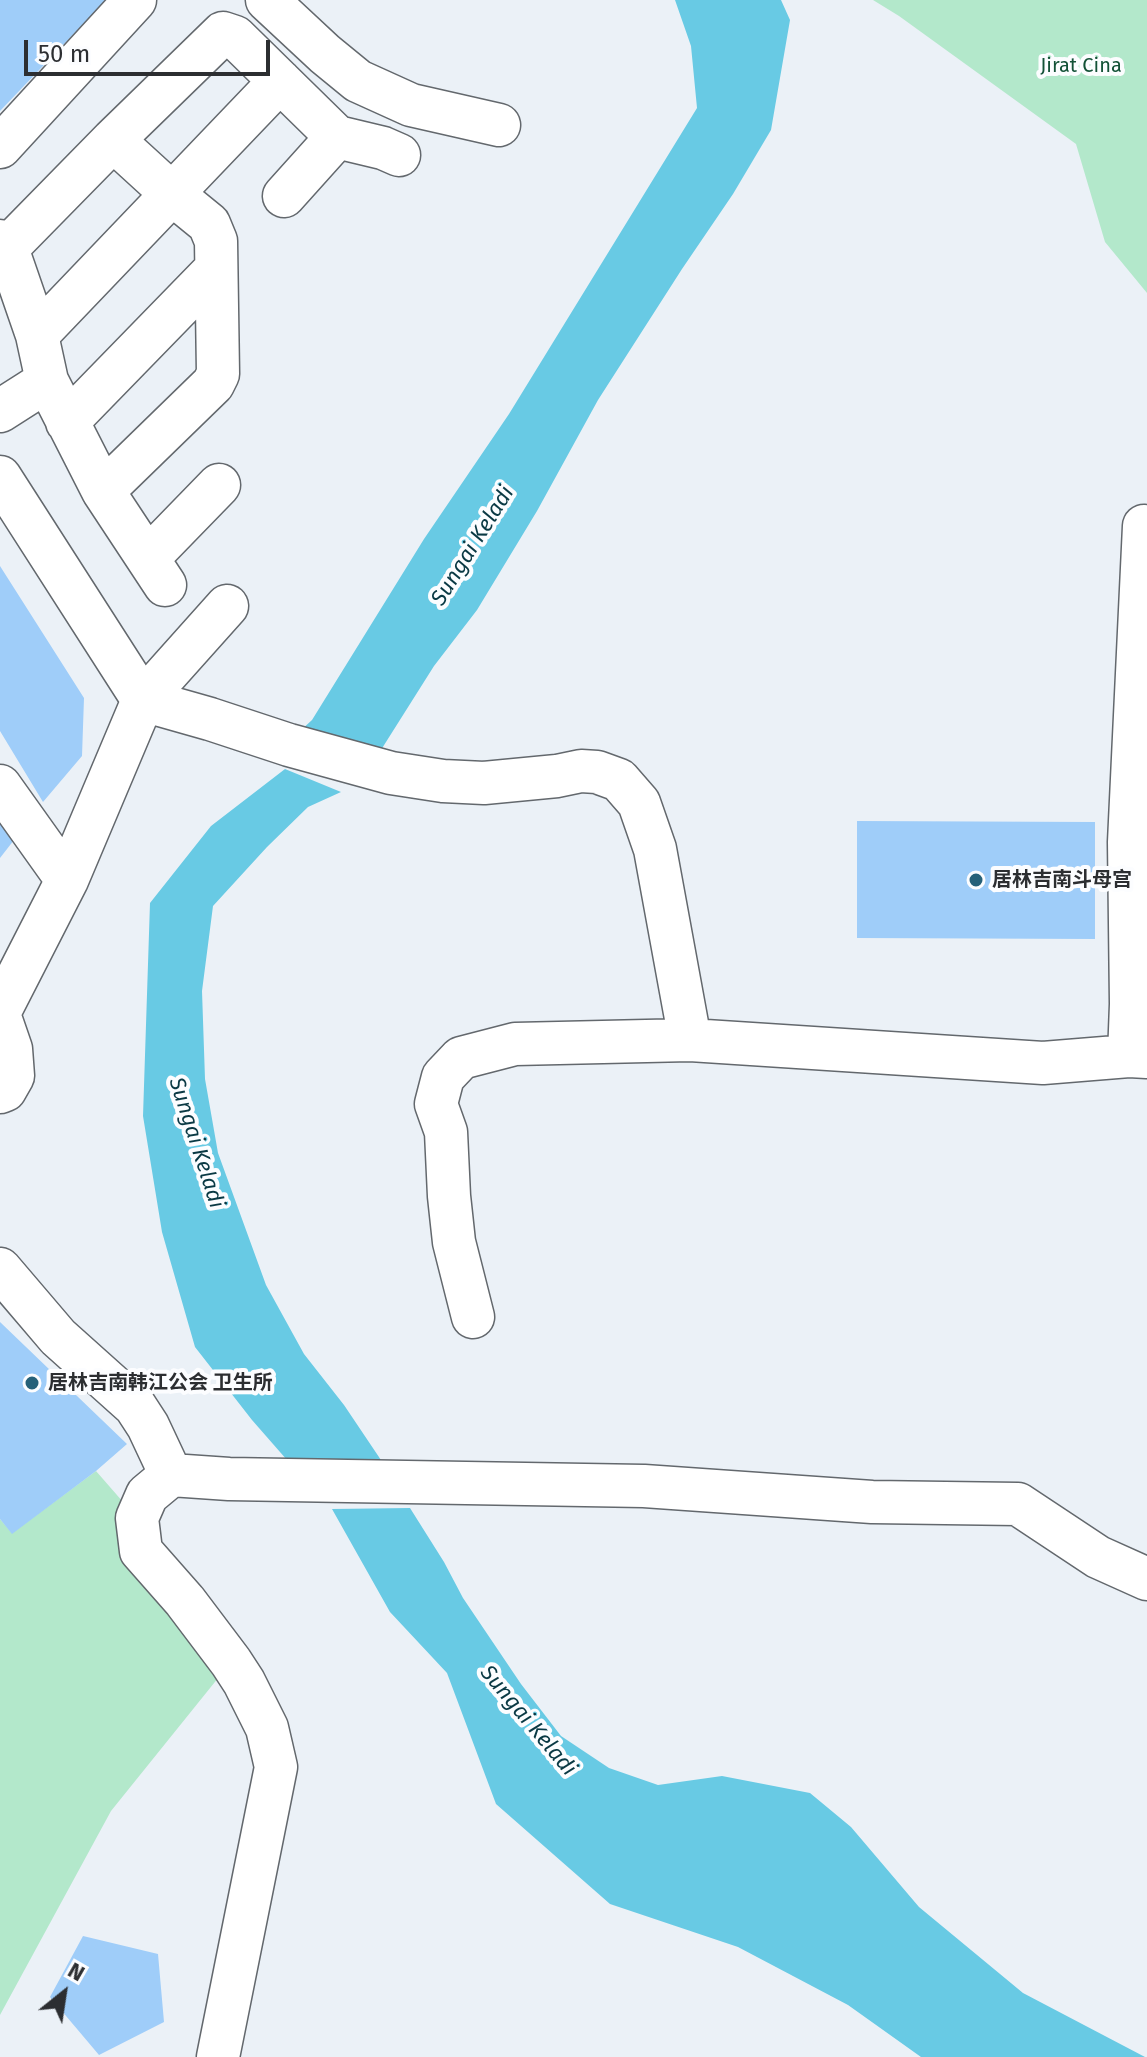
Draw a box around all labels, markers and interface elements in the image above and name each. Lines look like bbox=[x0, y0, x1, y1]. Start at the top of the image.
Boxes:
scale bar bbox=[28, 24, 274, 74]
text: 50 m bbox=[38, 40, 90, 68]
park label: Jirat Cina bbox=[1040, 54, 1122, 78]
water label: Sungai Keladi bbox=[426, 481, 520, 611]
place label: 居林吉南斗母宫 bbox=[992, 868, 1132, 892]
marker: 居林吉南斗母宫 bbox=[967, 871, 985, 889]
water label: Sungai Keladi bbox=[162, 1074, 230, 1212]
place label: 居林吉南韩江公会 卫生所 bbox=[48, 1371, 273, 1395]
marker: 居林吉南韩江公会 卫生所 bbox=[23, 1374, 41, 1392]
water label: Sungai Keladi bbox=[474, 1660, 582, 1782]
north arrow bbox=[24, 1953, 104, 2033]
text: N bbox=[63, 1956, 89, 1987]

